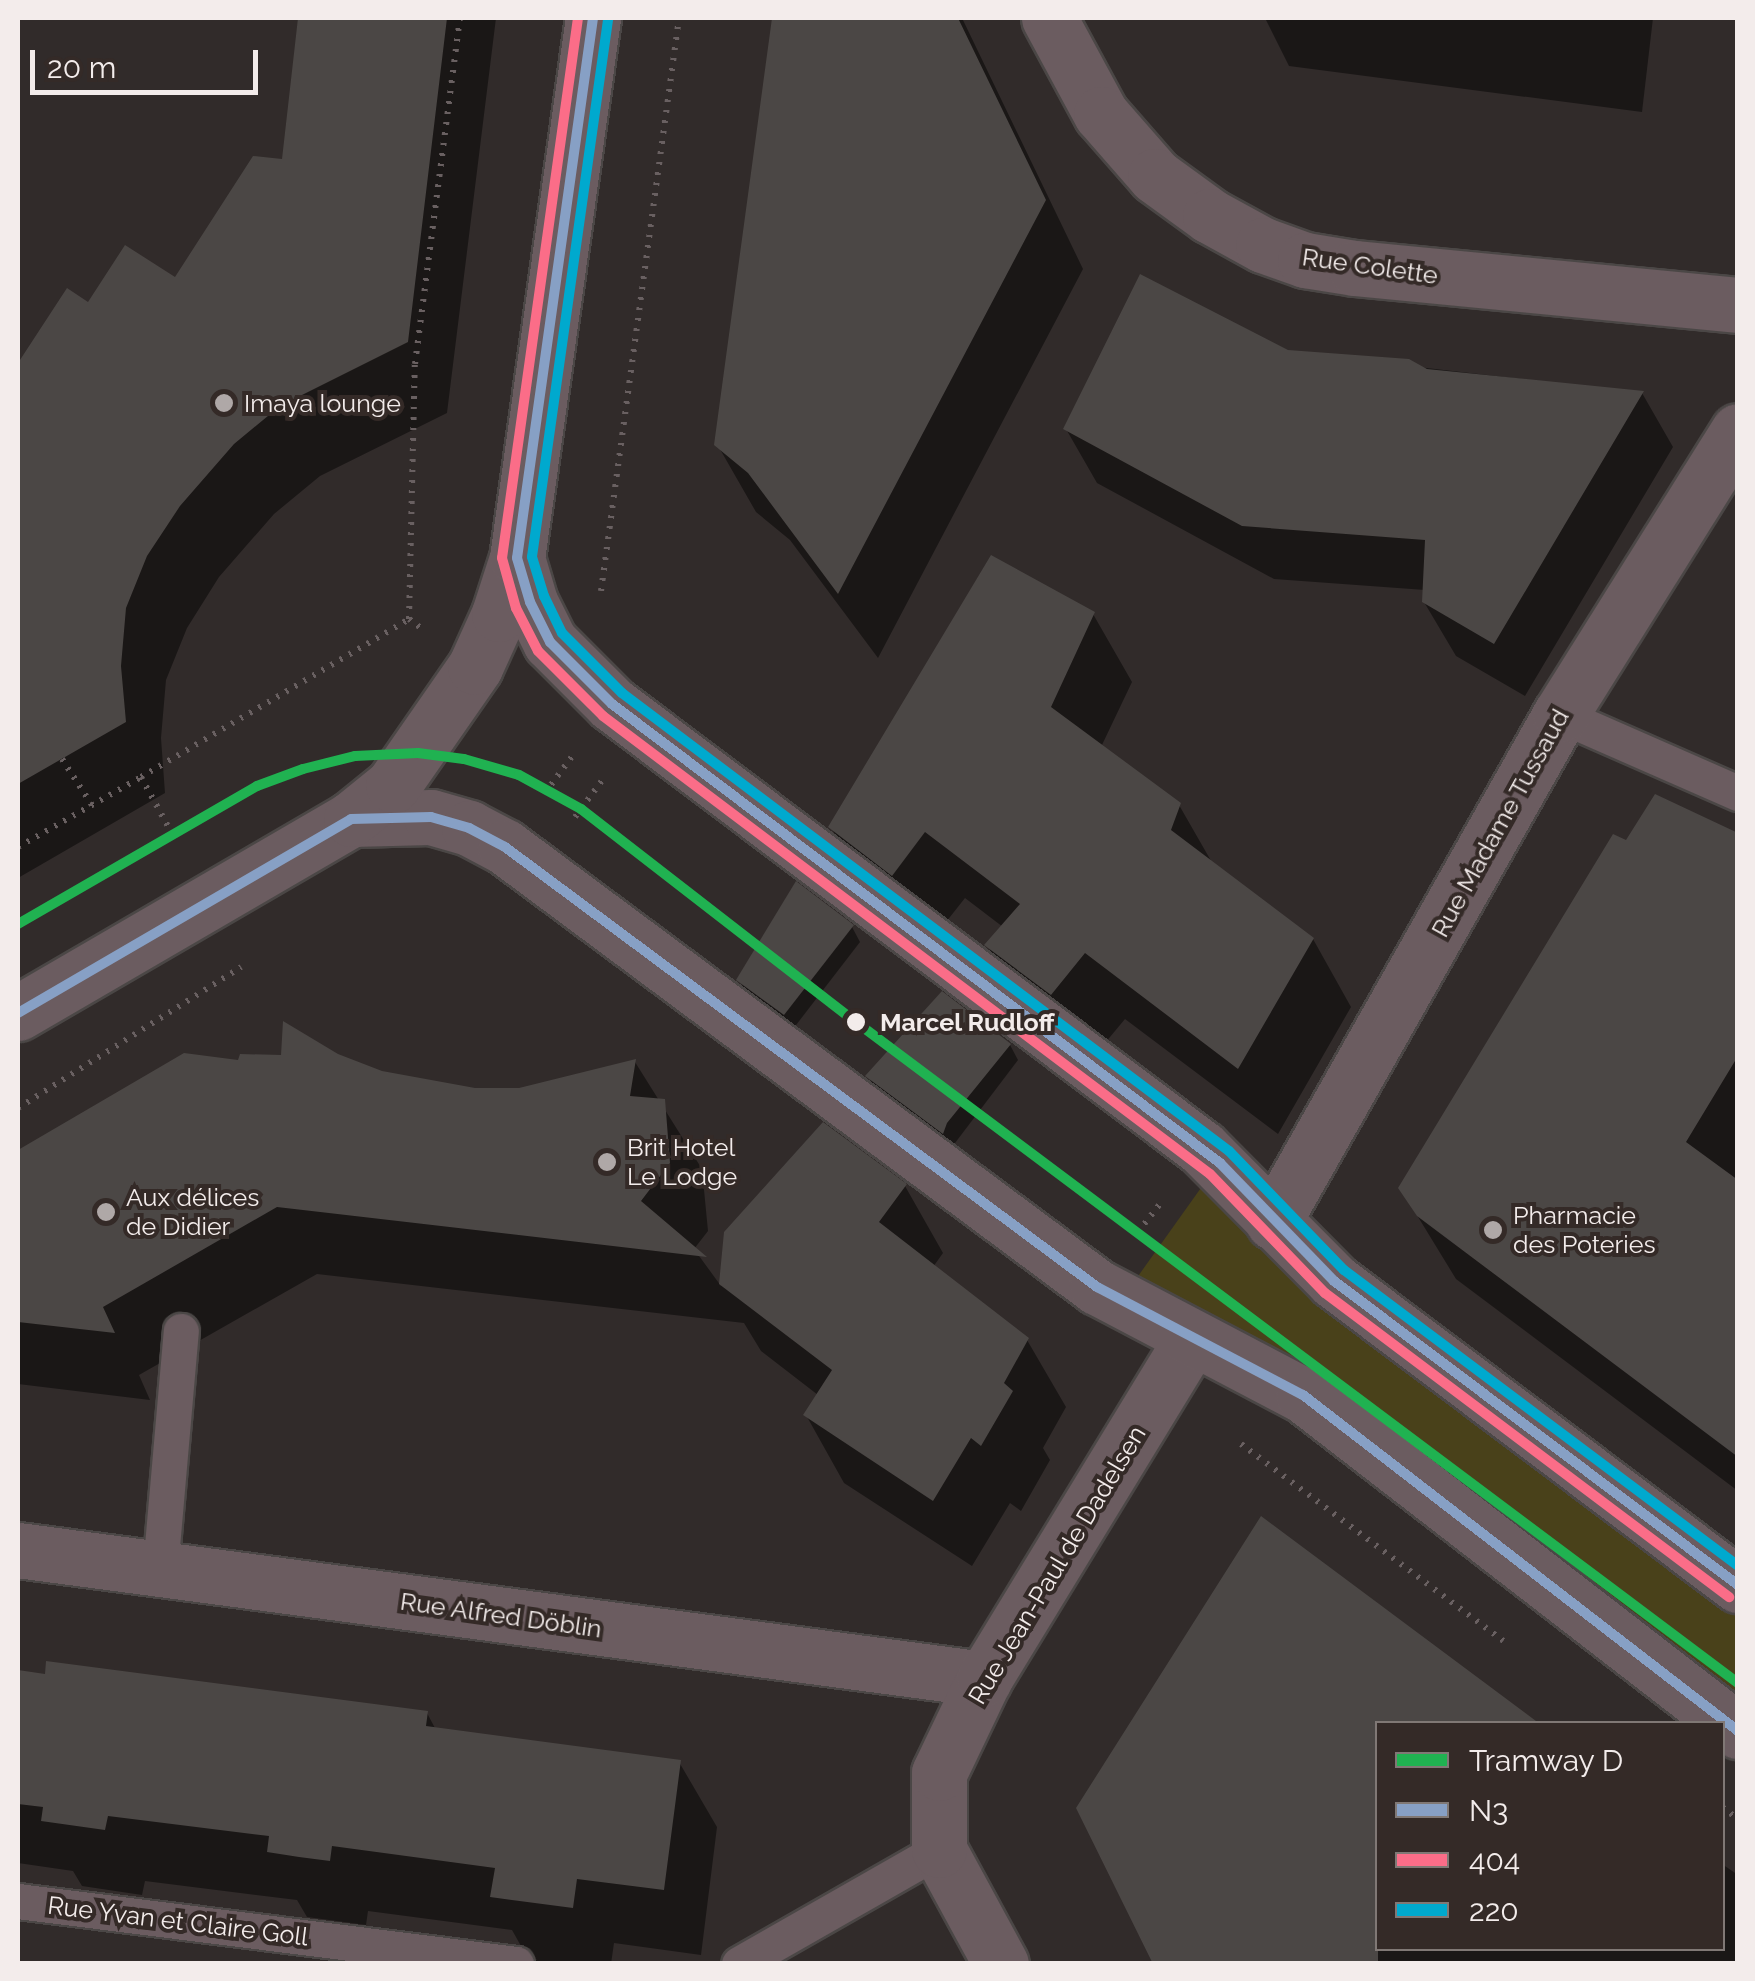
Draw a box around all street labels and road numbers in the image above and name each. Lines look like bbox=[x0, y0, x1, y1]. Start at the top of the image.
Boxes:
street label: Rue Colette bbox=[1300, 242, 1440, 290]
street label: Rue Madame Tussaud bbox=[1425, 703, 1575, 943]
street label: Rue Jean-Paul de Dadelsen bbox=[962, 1420, 1152, 1710]
street label: Rue Alfred Döblin bbox=[398, 1586, 604, 1644]
street label: Rue Yvan et Claire Goll bbox=[46, 1890, 310, 1952]

